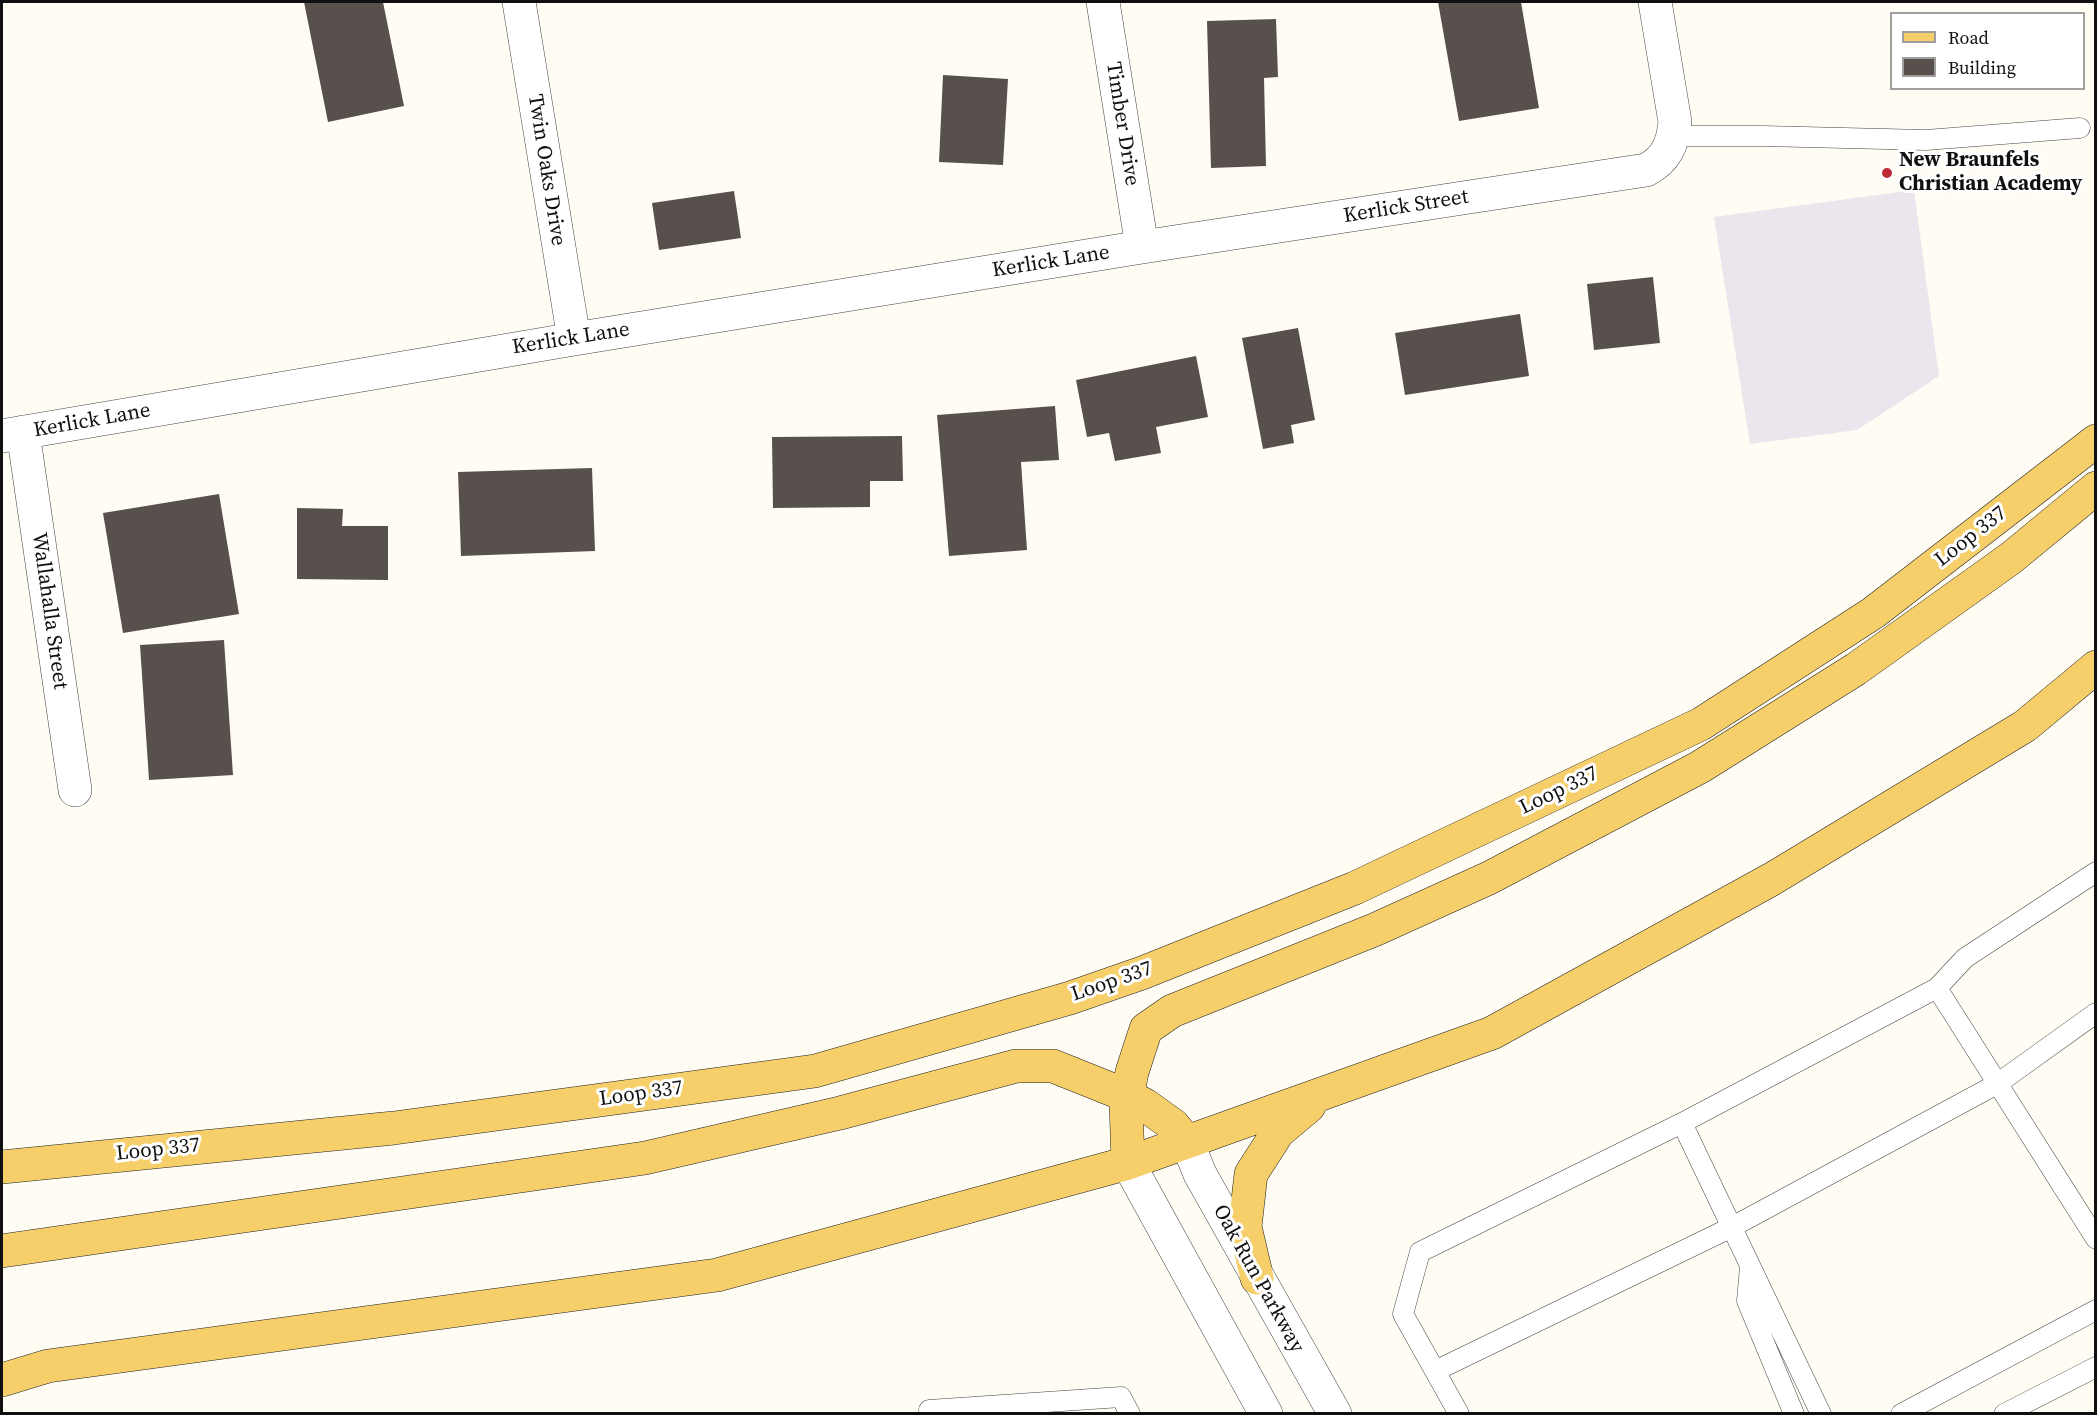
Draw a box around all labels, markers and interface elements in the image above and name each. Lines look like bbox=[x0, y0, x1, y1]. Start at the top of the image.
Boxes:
legend bbox=[1890, 12, 2085, 90]
text: Road bbox=[1948, 25, 1989, 50]
text: Building bbox=[1948, 55, 2016, 80]
street label: Timber Drive bbox=[1100, 60, 1144, 188]
street label: Twin Oaks Drive bbox=[522, 92, 570, 248]
place label: New Braunfels Christian Academy bbox=[1899, 148, 2082, 198]
marker: New Braunfels Christian Academy bbox=[1880, 166, 1894, 180]
street label: Kerlick Street bbox=[1342, 185, 1470, 229]
street label: Kerlick Lane bbox=[991, 240, 1111, 284]
street label: Kerlick Lane bbox=[511, 317, 631, 361]
street label: Kerlick Lane bbox=[32, 398, 152, 444]
street label: Loop 337 bbox=[1930, 501, 2012, 573]
street label: Wallahalla Street bbox=[26, 531, 72, 691]
street label: Loop 337 bbox=[1516, 761, 1602, 821]
street label: Loop 337 bbox=[1068, 956, 1156, 1008]
street label: Loop 337 bbox=[598, 1076, 684, 1112]
street label: Loop 337 bbox=[115, 1133, 201, 1167]
street label: Oak Run Parkway bbox=[1207, 1201, 1309, 1357]

